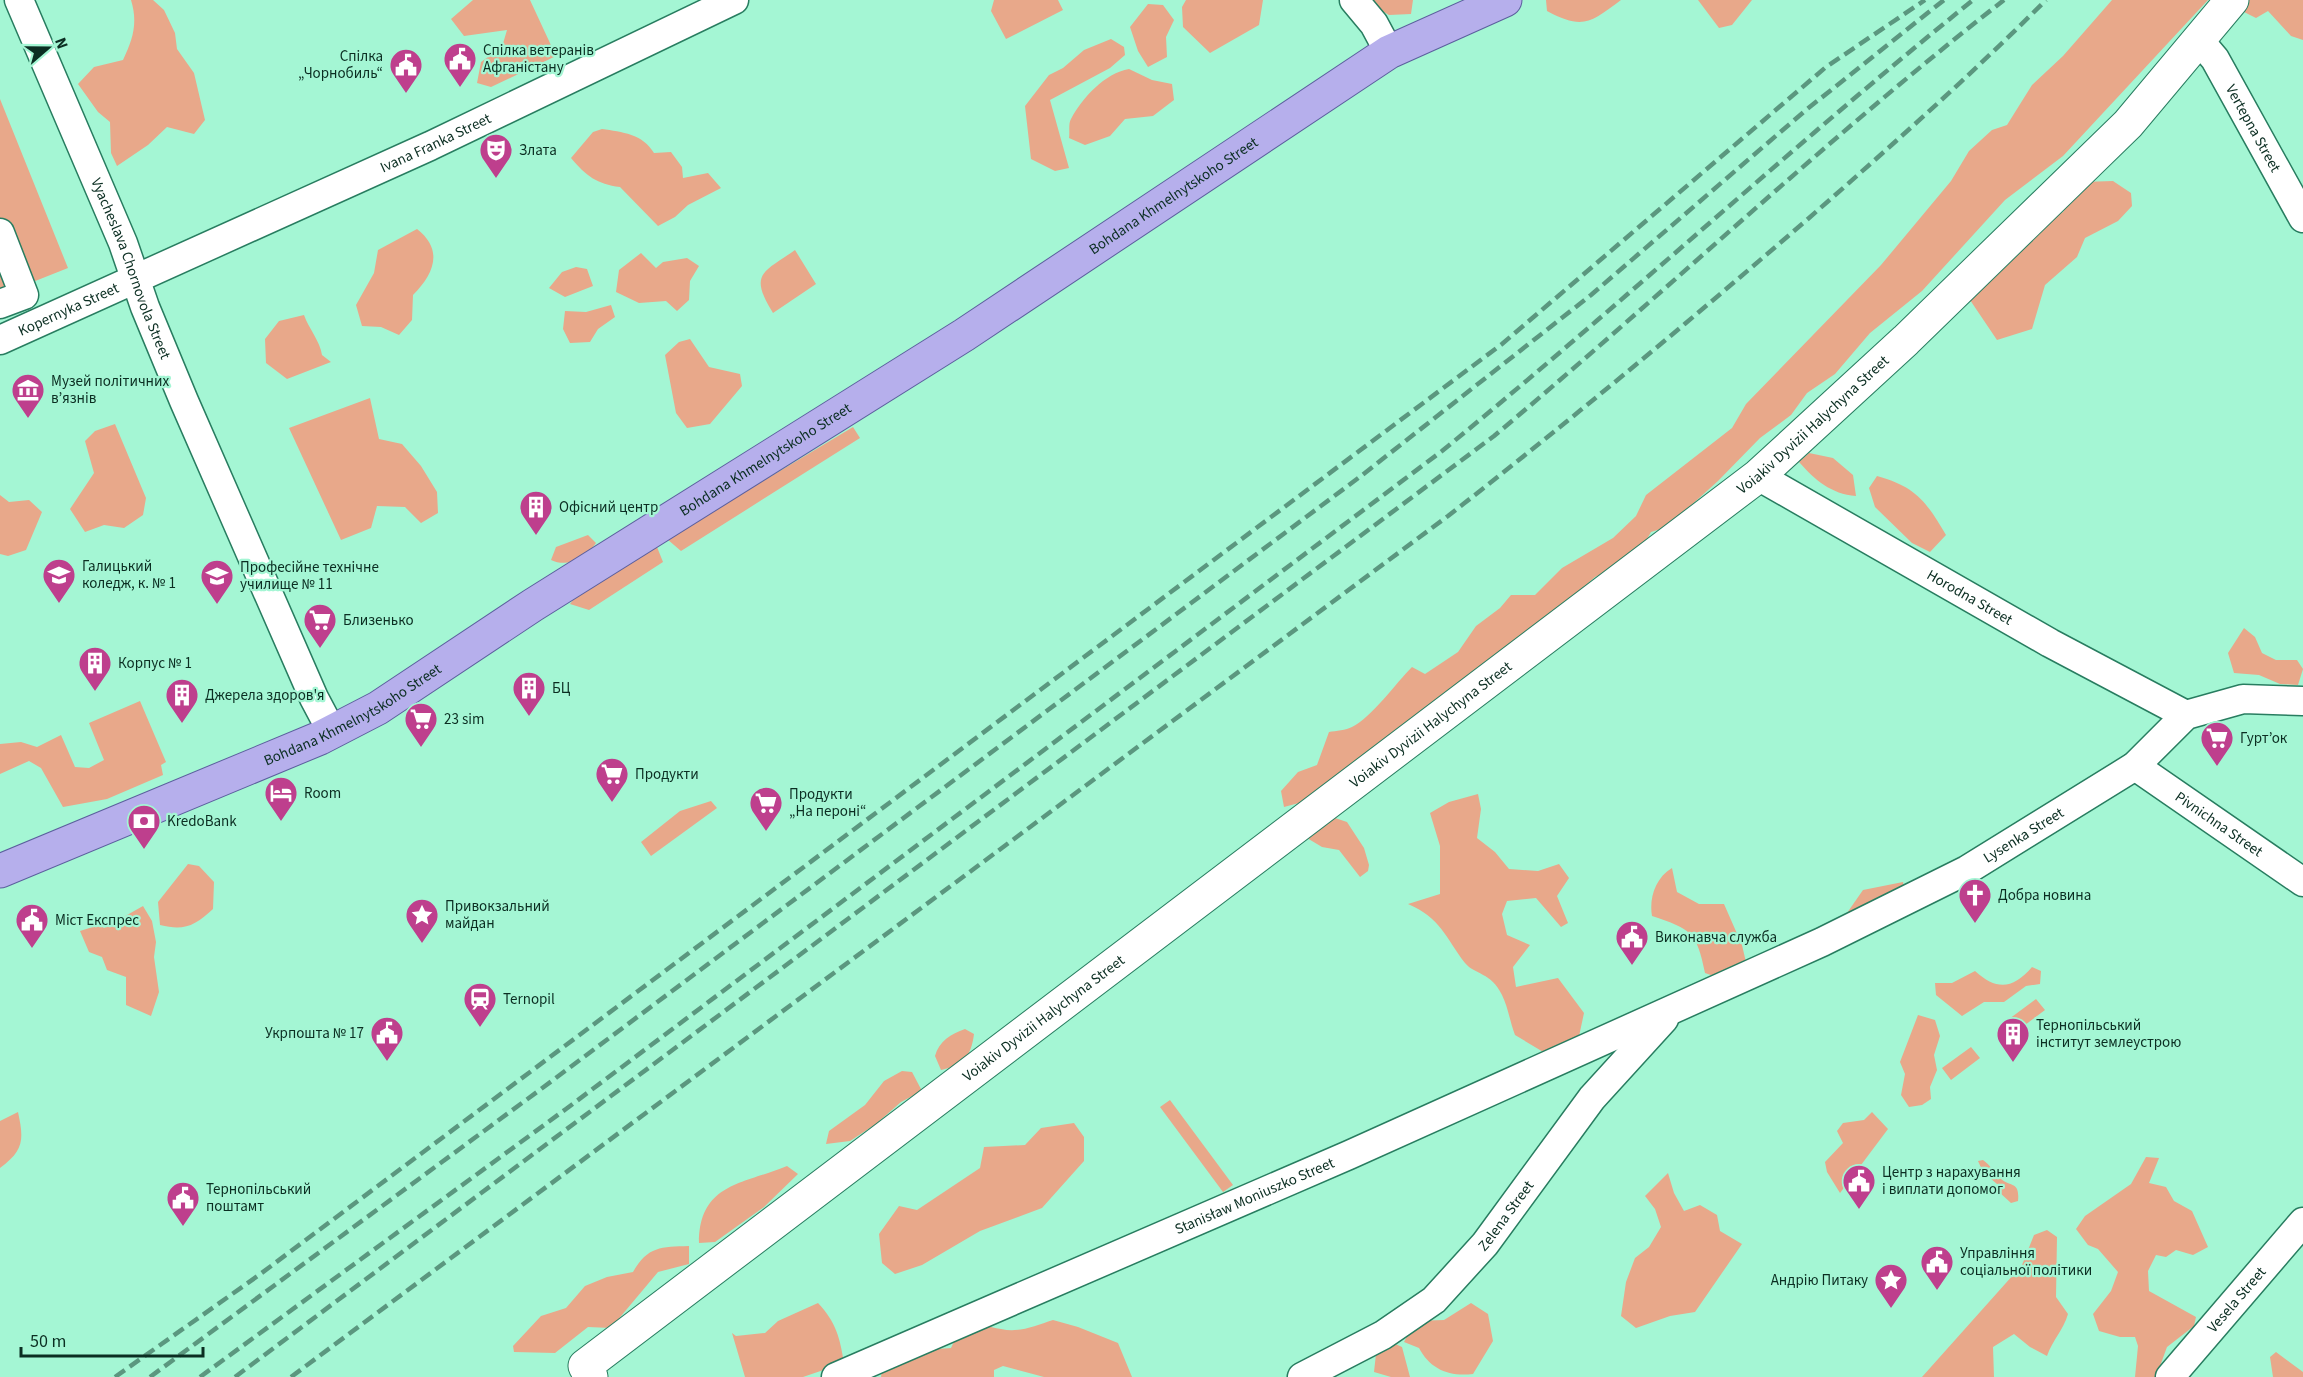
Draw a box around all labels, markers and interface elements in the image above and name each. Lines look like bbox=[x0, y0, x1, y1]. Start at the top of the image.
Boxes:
north arrow bbox=[18, 18, 78, 78]
text: N bbox=[49, 34, 73, 52]
place label: Спілка ветеранів Афганістану bbox=[483, 40, 594, 78]
public building icon: Спілка ветеранів Афганістану bbox=[442, 41, 478, 88]
place label: Спілка „Чорнобиль“ bbox=[298, 46, 383, 84]
public building icon: Спілка „Чорнобиль“ bbox=[388, 47, 424, 94]
street label: Vertepna Street bbox=[2220, 81, 2286, 176]
street label: Ivana Franka Street bbox=[377, 108, 495, 178]
theatre icon: Злата bbox=[478, 132, 514, 179]
street label: Bohdana Khmelnytskoho Street bbox=[1085, 132, 1262, 260]
place label: Злата bbox=[519, 140, 557, 161]
street label: Vyacheslava Chornovola Street bbox=[85, 175, 175, 362]
street label: Kopernyka Street bbox=[15, 278, 122, 341]
street label: Voiakiv Dyvizii Halychyna Street bbox=[1733, 351, 1894, 499]
place label: Музей політичних в’язнів bbox=[51, 371, 170, 409]
museum icon: Музей політичних в’язнів bbox=[10, 372, 46, 419]
street label: Bohdana Khmelnytskoho Street bbox=[676, 398, 855, 522]
building icon: Офісний центр bbox=[518, 489, 554, 536]
place label: Офісний центр bbox=[559, 497, 658, 518]
place label: Галицький коледж, к. № 1 bbox=[82, 556, 176, 594]
school or university icon: Галицький коледж, к. № 1 bbox=[41, 557, 77, 604]
place label: Професійне технічне училище № 11 bbox=[240, 557, 379, 595]
school or university icon: Професійне технічне училище № 11 bbox=[199, 558, 235, 605]
street label: Horodna Street bbox=[1923, 565, 2016, 630]
supermarket icon: Близенько bbox=[302, 602, 338, 649]
place label: Близенько bbox=[343, 610, 414, 631]
building icon: Корпус № 1 bbox=[77, 645, 113, 692]
place label: Корпус № 1 bbox=[118, 653, 192, 674]
street label: Voiakiv Dyvizii Halychyna Street bbox=[1346, 656, 1516, 793]
street label: Bohdana Khmelnytskoho Street bbox=[261, 659, 445, 771]
building icon: БЦ bbox=[511, 670, 547, 717]
building icon: Джерела здоров'я bbox=[164, 677, 200, 724]
place label: БЦ bbox=[552, 678, 571, 699]
place label: Джерела здоров'я bbox=[205, 685, 324, 706]
supermarket icon: 23 sim bbox=[403, 701, 439, 748]
place label: 23 sim bbox=[444, 709, 484, 730]
supermarket icon: Гурт’ок bbox=[2199, 720, 2235, 767]
place label: Гурт’ок bbox=[2240, 728, 2288, 749]
supermarket icon: Продукти bbox=[594, 756, 630, 803]
place label: Продукти bbox=[635, 764, 699, 785]
hotel icon: Room bbox=[263, 775, 299, 822]
place label: Room bbox=[304, 783, 341, 804]
place label: Продукти „На пероні“ bbox=[789, 784, 866, 822]
supermarket icon: Продукти „На пероні“ bbox=[748, 785, 784, 832]
street label: Pivnichna Street bbox=[2170, 787, 2267, 862]
bank icon: KredoBank bbox=[126, 803, 162, 850]
street label: Lysenka Street bbox=[1979, 803, 2068, 868]
place label: KredoBank bbox=[167, 811, 237, 832]
church icon: Добра новина bbox=[1957, 877, 1993, 924]
place label: Добра новина bbox=[1998, 885, 2091, 906]
place label: Привокзальний майдан bbox=[445, 896, 550, 934]
place icon: Привокзальний майдан bbox=[404, 897, 440, 944]
public building icon: Міст Експрес bbox=[14, 902, 50, 949]
place label: Міст Експрес bbox=[55, 910, 139, 931]
public building icon: Виконавча служба bbox=[1614, 919, 1650, 966]
place label: Виконавча служба bbox=[1655, 927, 1777, 948]
street label: Voiakiv Dyvizii Halychyna Street bbox=[958, 950, 1129, 1087]
station icon: Ternopil bbox=[462, 981, 498, 1028]
place label: Ternopil bbox=[503, 989, 555, 1010]
public building icon: Укрпошта № 17 bbox=[369, 1015, 405, 1062]
place label: Тернопільський інститут землеустрою bbox=[2036, 1015, 2181, 1053]
building icon: Тернопільський інститут землеустрою bbox=[1995, 1016, 2031, 1063]
place label: Укрпошта № 17 bbox=[265, 1023, 364, 1044]
street label: Stanisław Moniuszko Street bbox=[1172, 1153, 1338, 1240]
place label: Центр з нарахування і виплати допомог bbox=[1882, 1162, 2021, 1200]
public building icon: Центр з нарахування і виплати допомог bbox=[1841, 1163, 1877, 1210]
street label: Zelena Street bbox=[1473, 1176, 1539, 1256]
place label: Тернопільський поштамт bbox=[206, 1179, 311, 1217]
public building icon: Тернопільський поштамт bbox=[165, 1180, 201, 1227]
place label: Управління соціальної політики bbox=[1960, 1243, 2092, 1281]
public building icon: Управління соціальної політики bbox=[1919, 1244, 1955, 1291]
place icon: Андрію Питаку bbox=[1873, 1262, 1909, 1309]
street label: Vesela Street bbox=[2203, 1262, 2271, 1337]
place label: Андрію Питаку bbox=[1771, 1270, 1868, 1291]
scale bar bbox=[21, 1320, 202, 1358]
text: 50 m bbox=[30, 1329, 66, 1354]

